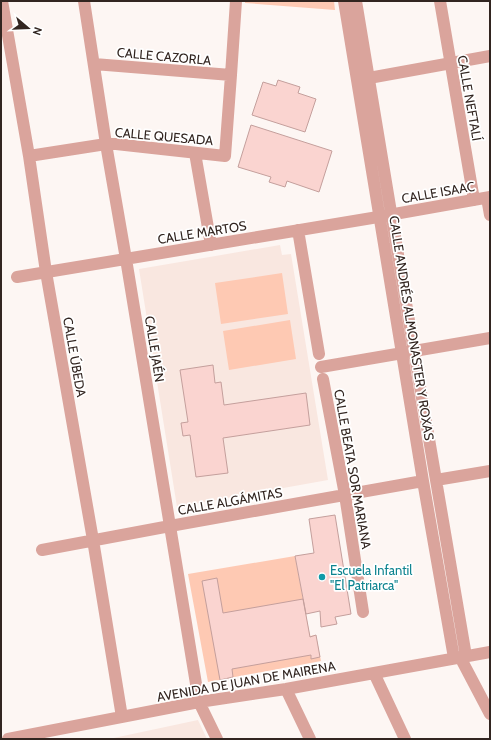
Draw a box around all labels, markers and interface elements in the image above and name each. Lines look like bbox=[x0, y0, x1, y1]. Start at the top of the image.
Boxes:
north arrow bbox=[8, 8, 48, 48]
text: N bbox=[30, 25, 45, 37]
street label: CALLE CAZORLA bbox=[116, 44, 212, 68]
street label: CALLE NEFTALÍ bbox=[455, 54, 486, 142]
street label: CALLE QUESADA bbox=[114, 124, 214, 148]
street label: CALLE ISAAC bbox=[400, 178, 476, 206]
street label: CALLE ANDRÉS ALMONASTER Y ROXAS bbox=[386, 214, 439, 442]
street label: CALLE MARTOS bbox=[156, 217, 248, 247]
street label: CALLE JAÉN bbox=[142, 315, 169, 383]
street label: CALLE ÚBEDA bbox=[60, 316, 91, 398]
street label: CALLE BEATA SOR MARIANA bbox=[331, 388, 375, 550]
street label: CALLE ALGÁMITAS bbox=[176, 483, 284, 518]
place label: Escuela Infantil "El Patriarca" bbox=[330, 562, 412, 593]
marker: Escuela Infantil "El Patriarca" bbox=[317, 572, 327, 582]
street label: AVENIDA DE JUAN DE MAIRENA bbox=[155, 657, 337, 705]

